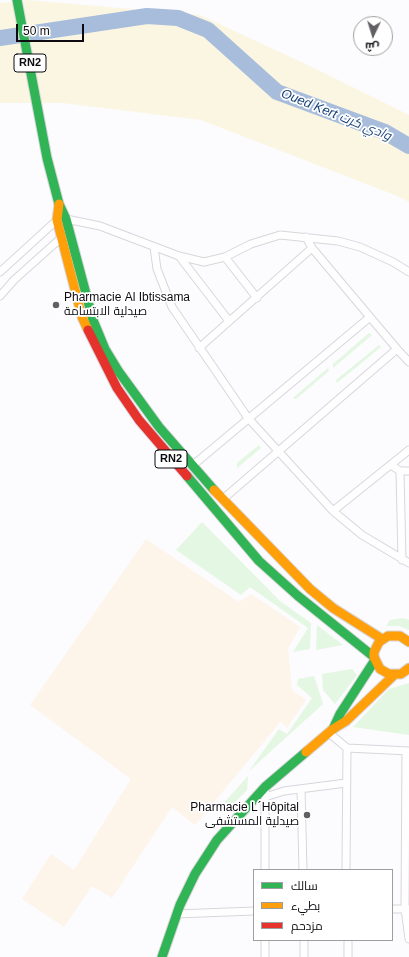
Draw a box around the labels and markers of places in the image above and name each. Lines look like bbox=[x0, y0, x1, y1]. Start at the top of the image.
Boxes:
place label: Pharmacie Al Ibtissama صيدلية الابتسامة bbox=[64, 291, 190, 319]
marker: Pharmacie Al Ibtissama صيدلية الابتسامة bbox=[51, 300, 61, 310]
place label: Pharmacie L´Hôpital صيدلية المستشفى bbox=[190, 801, 299, 829]
marker: Pharmacie L´Hôpital صيدلية المستشفى bbox=[302, 810, 312, 820]

